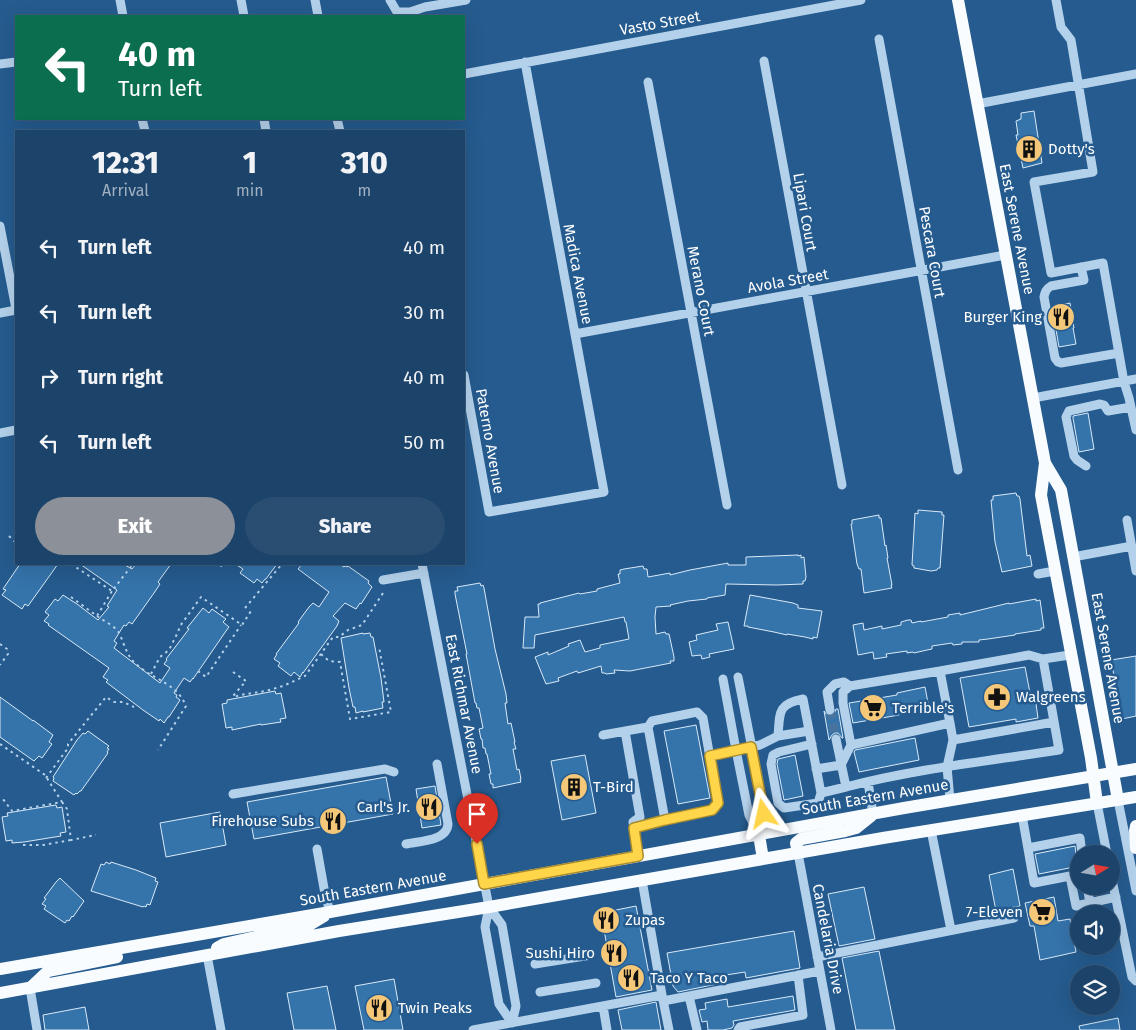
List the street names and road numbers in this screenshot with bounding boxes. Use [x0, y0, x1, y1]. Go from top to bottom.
street label: Vasto Street [618, 7, 702, 39]
street label: East Serene Avenue [995, 162, 1039, 296]
street label: Lipari Court [789, 171, 821, 253]
street label: Pescara Court [915, 205, 949, 300]
street label: Madica Avenue [559, 222, 597, 326]
street label: Merano Court [683, 244, 719, 338]
street label: Avola Street [746, 265, 830, 297]
street label: Paterno Avenue [472, 387, 508, 495]
street label: East Serene Avenue [1088, 591, 1128, 725]
street label: East Richmar Avenue [442, 633, 486, 775]
street label: South Eastern Avenue [800, 775, 950, 819]
street label: South Eastern Avenue [298, 866, 448, 910]
street label: Candelaria Drive [808, 882, 848, 996]

